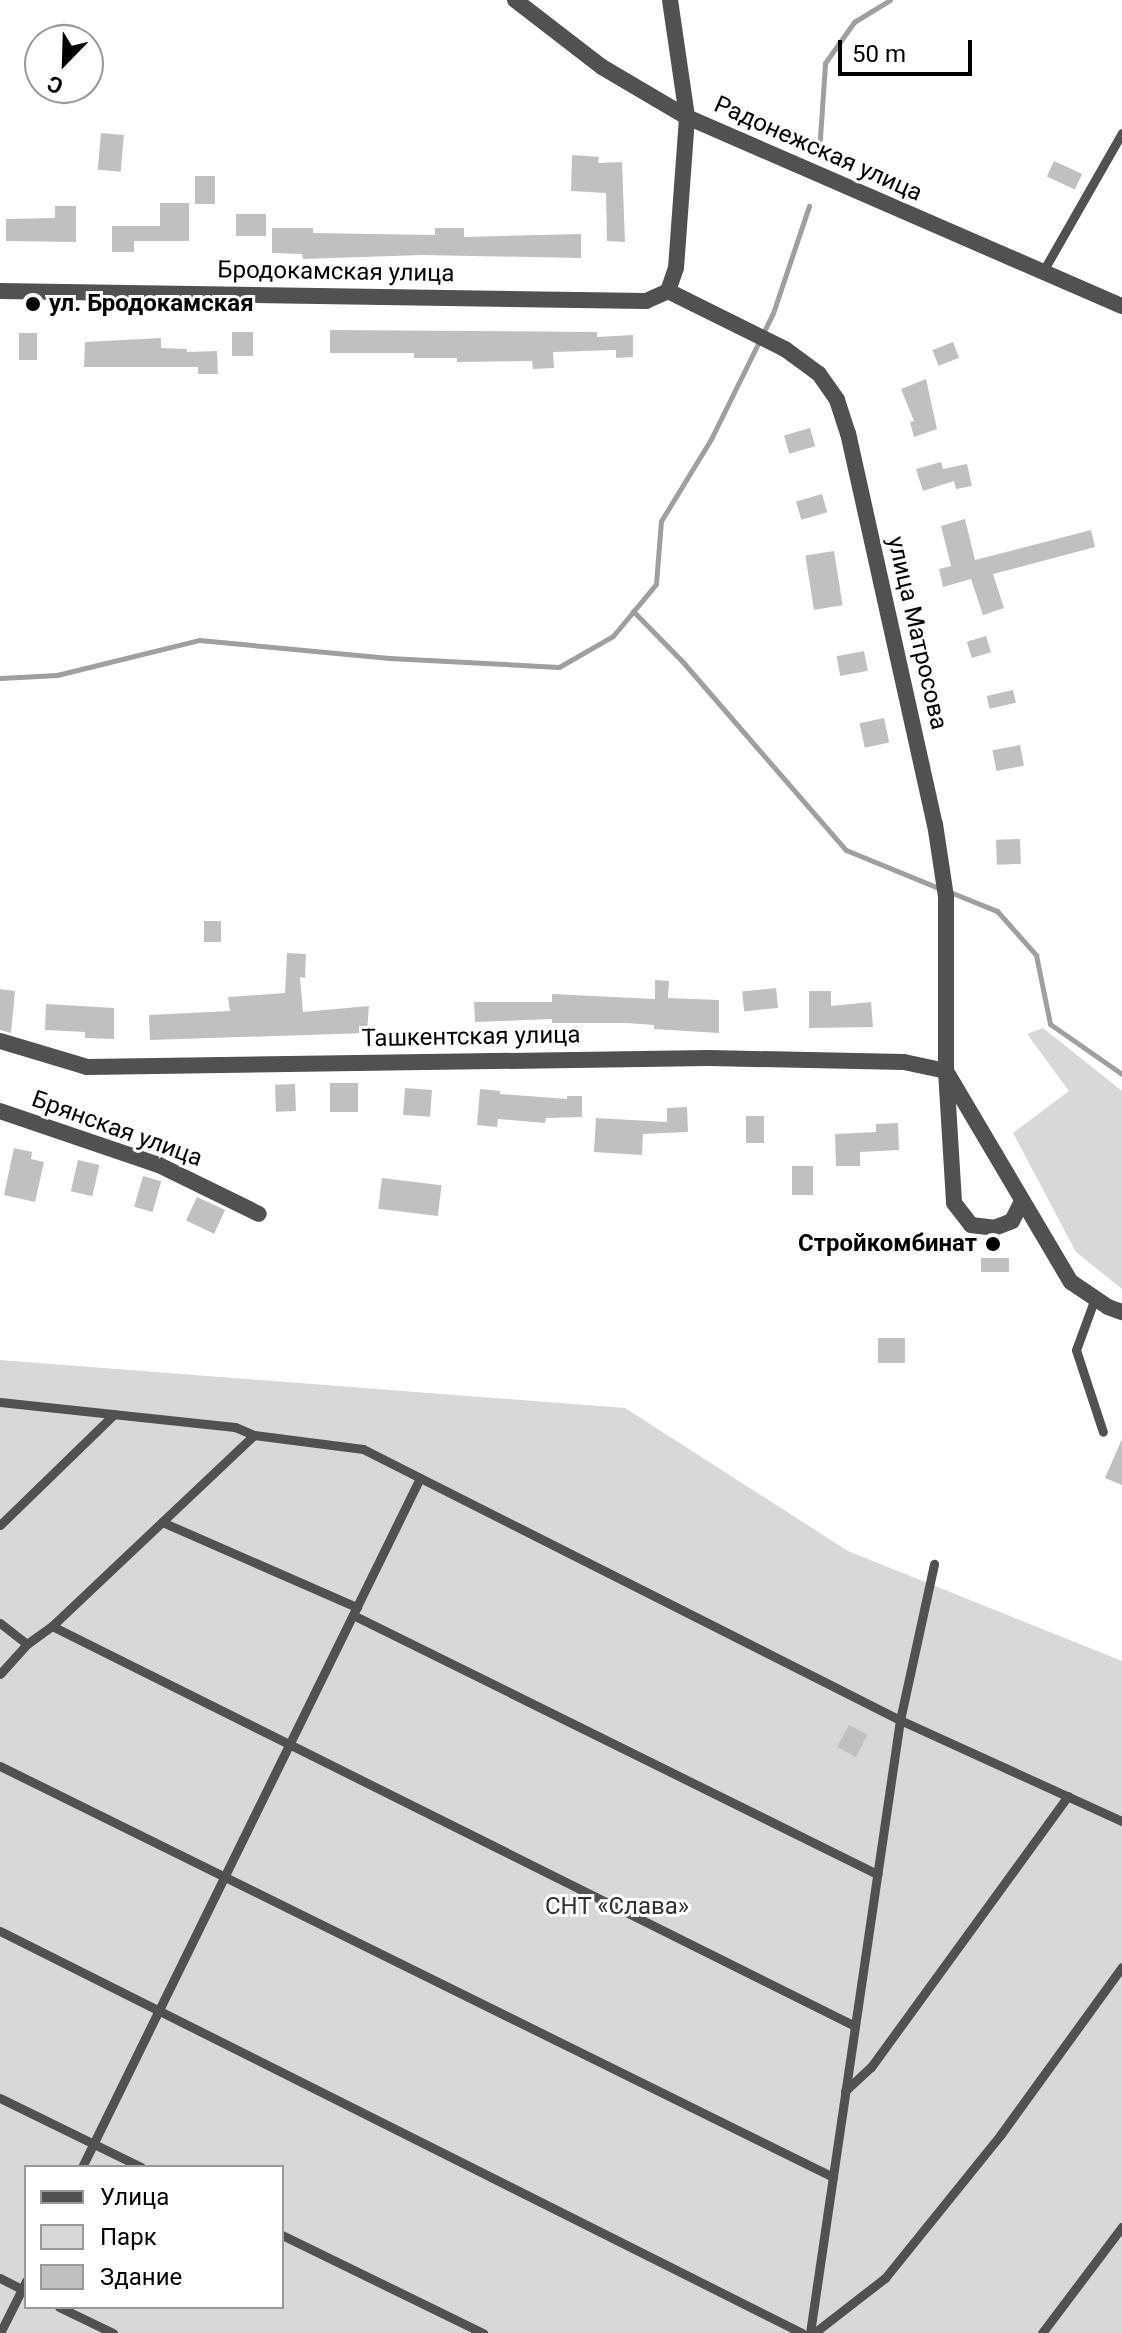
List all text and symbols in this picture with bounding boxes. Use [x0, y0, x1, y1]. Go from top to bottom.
north arrow [24, 24, 104, 104]
scale bar [842, 24, 976, 74]
text: 50 m [852, 40, 906, 68]
text: С [44, 70, 67, 99]
street label: Радонежская улица [710, 90, 926, 208]
street label: Бродокамская улица [217, 256, 455, 288]
place label: ул. Бродокамская [49, 290, 254, 318]
marker: ул. Бродокамская [24, 295, 42, 313]
street label: улица Матросова [881, 534, 953, 732]
street label: Ташкентская улица [361, 1021, 581, 1053]
street label: Брянская улица [28, 1085, 206, 1173]
place label: Стройкомбинат [798, 1230, 977, 1258]
marker: Стройкомбинат [984, 1235, 1002, 1253]
park label: СНТ «Слава» [545, 1893, 689, 1921]
legend [24, 2165, 284, 2309]
text: Улица [100, 2183, 169, 2211]
text: Парк [100, 2223, 157, 2251]
text: Здание [100, 2263, 182, 2291]

